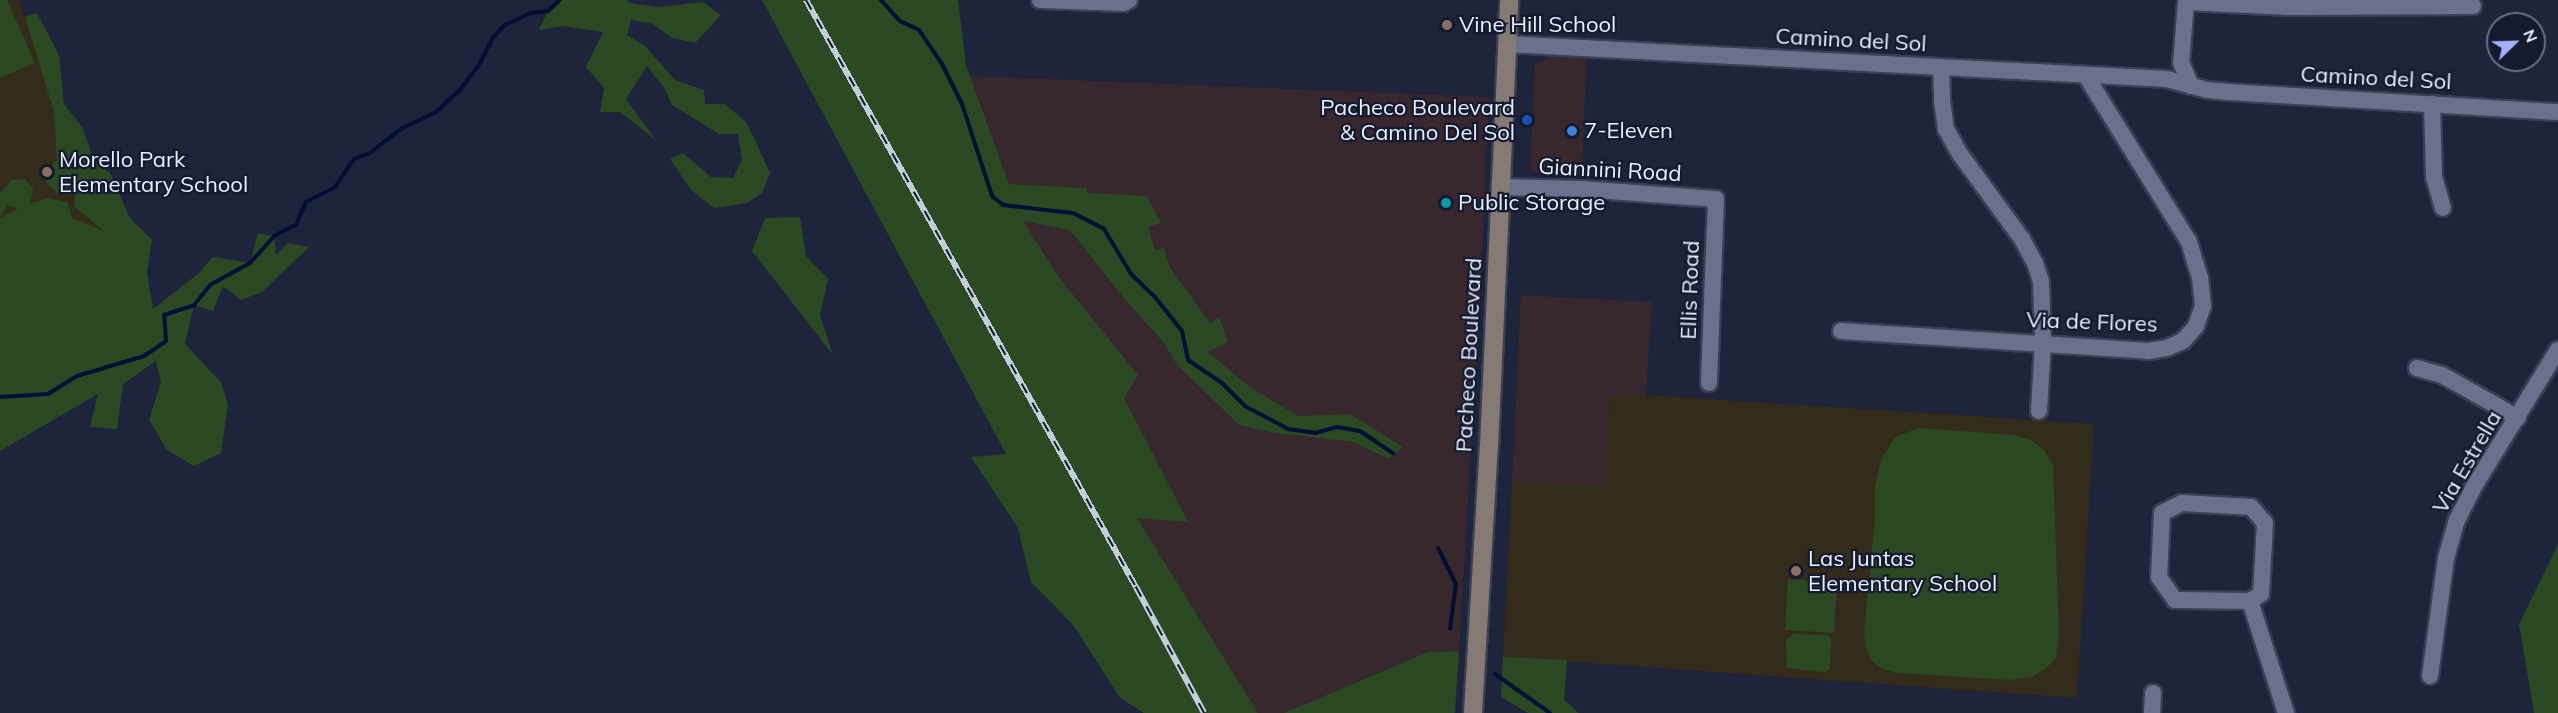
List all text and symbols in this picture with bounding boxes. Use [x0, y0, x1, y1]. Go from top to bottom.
place label: Vine Hill School [1459, 12, 1616, 38]
north arrow [2486, 12, 2546, 72]
marker: Vine Hill School [1440, 18, 1454, 32]
street label: Camino del Sol [1775, 23, 1927, 57]
text: N [2519, 26, 2542, 45]
street label: Camino del Sol [2300, 61, 2452, 95]
place label: Pacheco Boulevard & Camino Del Sol [1320, 94, 1515, 146]
marker: Pacheco Boulevard & Camino Del Sol [1520, 113, 1534, 127]
place label: 7-Eleven [1584, 118, 1673, 144]
marker: 7-Eleven [1565, 124, 1579, 138]
place label: Morello Park Elementary School [59, 146, 248, 198]
street label: Giannini Road [1538, 153, 1682, 187]
marker: Morello Park Elementary School [40, 165, 54, 179]
place label: Public Storage [1458, 190, 1605, 216]
marker: Public Storage [1439, 196, 1453, 210]
street label: Ellis Road [1675, 240, 1705, 340]
street label: Pacheco Boulevard [1451, 257, 1487, 453]
street label: Via de Flores [2026, 307, 2158, 337]
street label: Via Estrella [2427, 406, 2507, 518]
place label: Las Juntas Elementary School [1808, 545, 1997, 596]
marker: Las Juntas Elementary School [1789, 564, 1803, 578]

